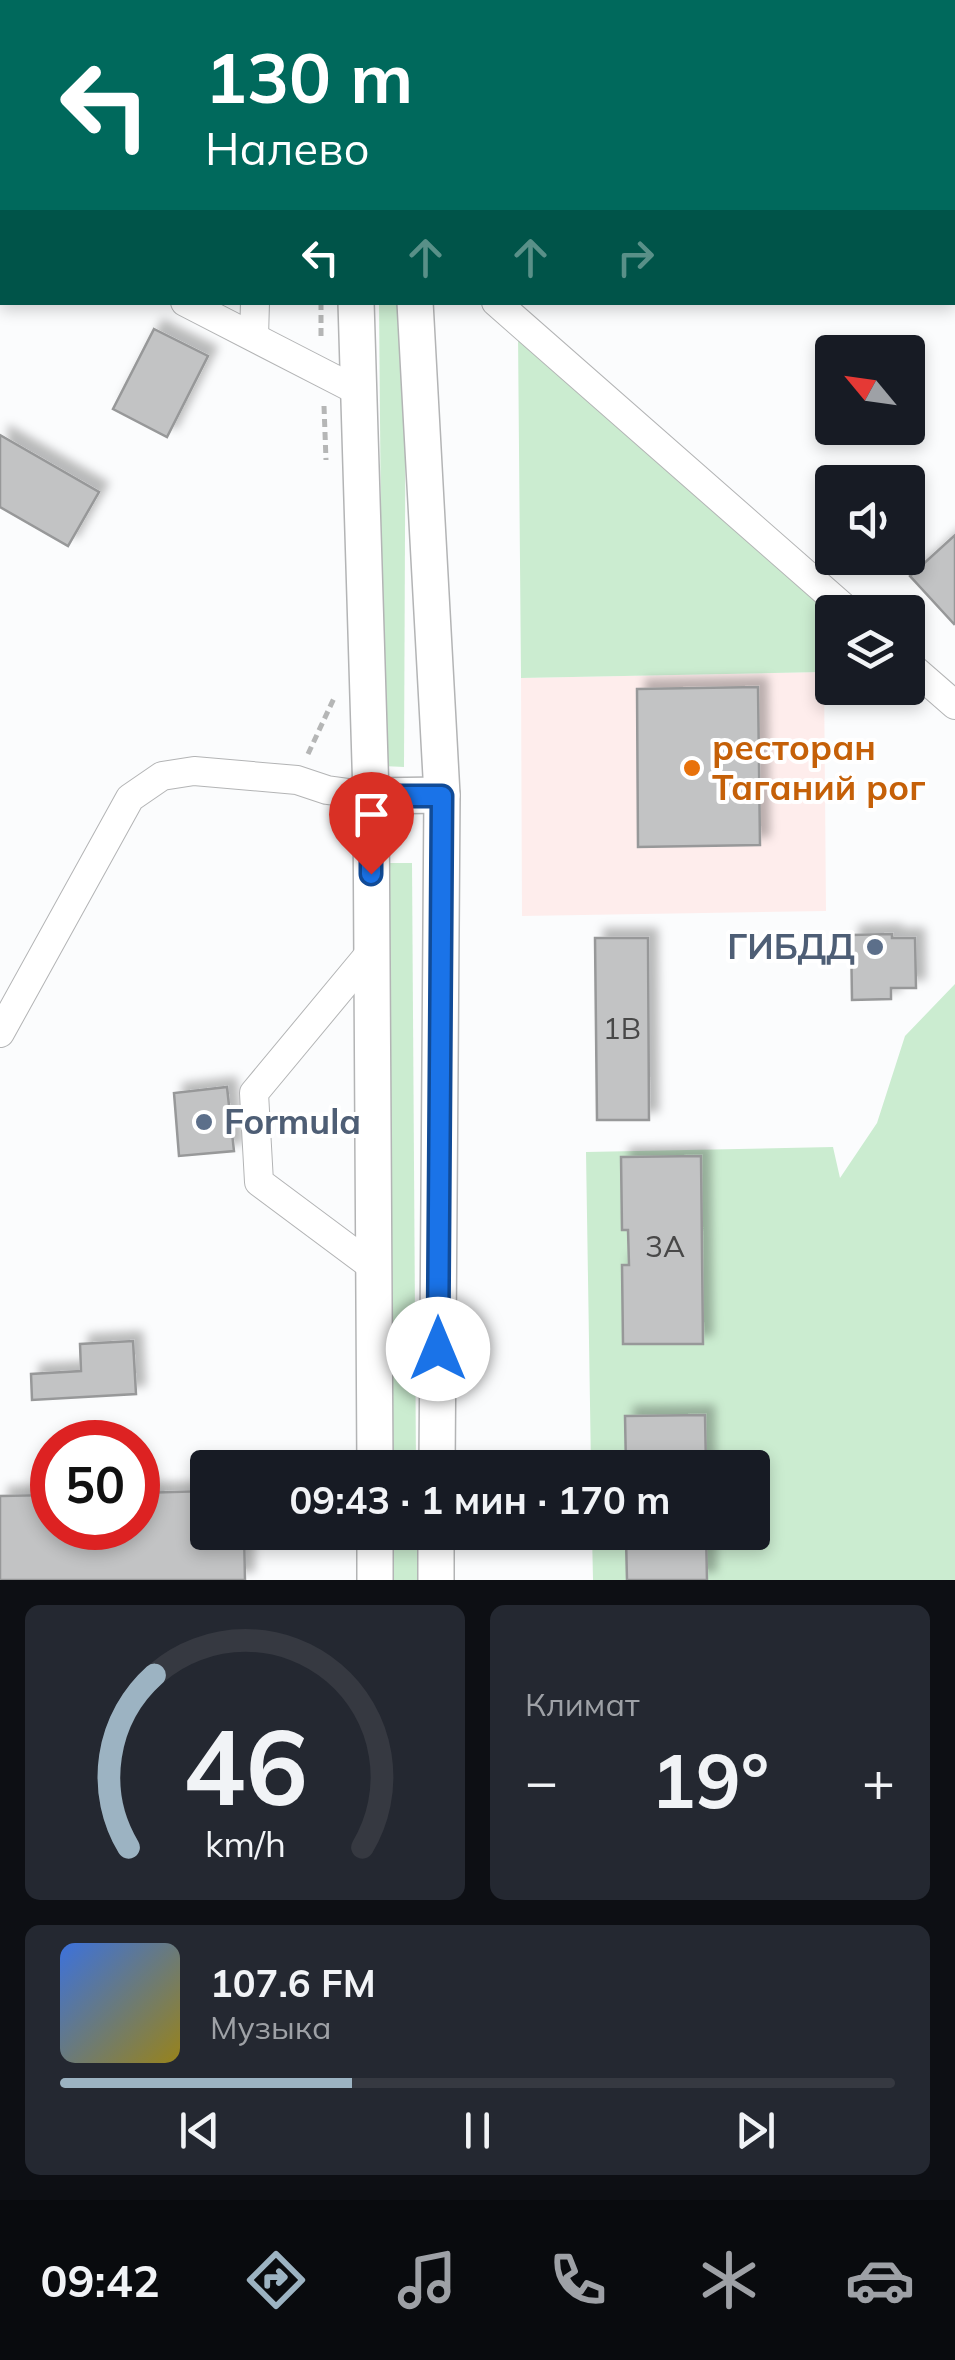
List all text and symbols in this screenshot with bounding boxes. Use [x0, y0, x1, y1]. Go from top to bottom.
text: 130 m [205, 33, 413, 121]
icon: left [40, 40, 170, 170]
text: Налево [205, 120, 370, 176]
icon: left [293, 230, 348, 285]
icon: ahead [398, 230, 453, 285]
icon: ahead [503, 230, 558, 285]
icon: right [608, 230, 663, 285]
north arrow [815, 335, 925, 445]
map controls [815, 335, 925, 705]
button: sound [815, 465, 925, 575]
button: layers [815, 595, 925, 705]
place label: ресторан Таганий рог [712, 725, 926, 809]
marker: ресторан Таганий рог [681, 757, 703, 779]
pin [329, 772, 414, 875]
icon: arrive [344, 787, 399, 842]
place label: ГИБДД [727, 924, 855, 968]
marker: ГИБДД [864, 936, 886, 958]
house number: 1В [603, 1009, 641, 1047]
place label: Formula [224, 1099, 361, 1143]
marker: Formula [193, 1111, 215, 1133]
house number: 3А [645, 1227, 685, 1265]
position arrow [386, 1297, 490, 1401]
speed limit sign: 50 [30, 1420, 160, 1550]
text: 09:43 · 1 мин · 170 m [290, 1476, 670, 1524]
text: Климат [525, 1684, 639, 1724]
text: 46 [183, 1700, 307, 1831]
text: 19° [651, 1733, 769, 1827]
text: − [525, 1746, 558, 1815]
text: + [862, 1746, 895, 1815]
text: km/h [205, 1821, 285, 1866]
text: 107.6 FM [210, 1959, 376, 2007]
text: Музыка [210, 2007, 332, 2047]
icon: previous [172, 2103, 227, 2158]
icon: pause [450, 2103, 505, 2158]
icon: next [728, 2103, 783, 2158]
icon: directions [241, 2245, 311, 2315]
icon: music [392, 2245, 462, 2315]
icon: phone [543, 2245, 613, 2315]
icon: climate [694, 2245, 764, 2315]
icon: car [845, 2245, 915, 2315]
text: 09:42 [40, 2252, 160, 2308]

